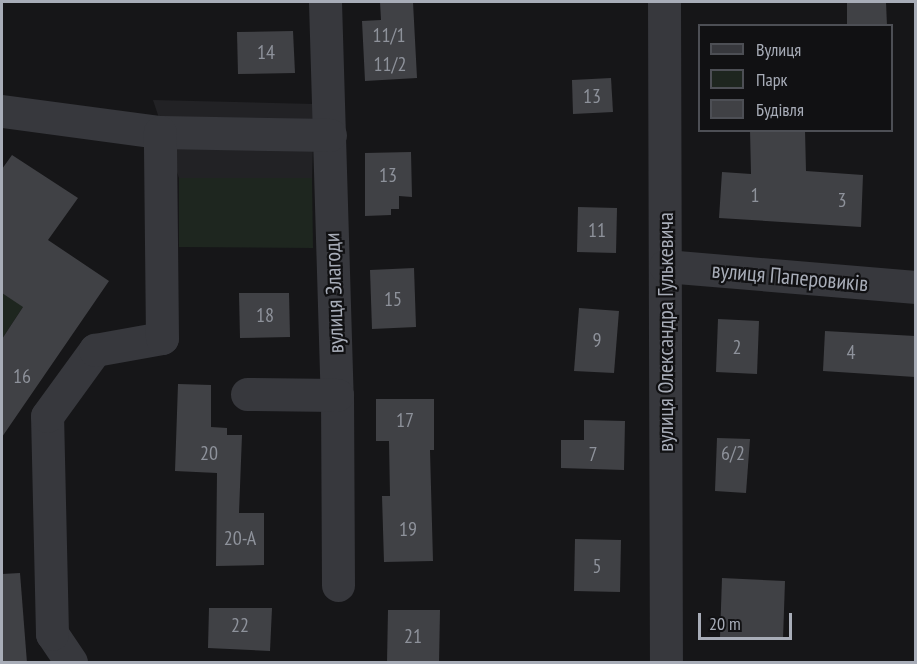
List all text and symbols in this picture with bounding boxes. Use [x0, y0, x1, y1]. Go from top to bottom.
house number: 11/1 [373, 23, 405, 47]
legend [698, 24, 893, 132]
text: Вулиця [756, 38, 801, 61]
house number: 14 [257, 40, 275, 64]
house number: 11/2 [374, 52, 406, 76]
text: Парк [756, 68, 787, 91]
house number: 13 [583, 84, 601, 108]
text: Будівля [756, 98, 804, 121]
house number: 13 [379, 163, 397, 187]
house number: 1 [751, 183, 759, 207]
house number: 3 [838, 188, 846, 212]
street label: вулиця Олександра Гулькевича [653, 212, 679, 452]
house number: 11 [588, 218, 606, 242]
street label: вулиця Злагоди [319, 232, 349, 354]
street label: вулиця Паперовиків [711, 257, 869, 297]
house number: 15 [384, 287, 402, 311]
house number: 18 [256, 303, 274, 327]
house number: 9 [593, 328, 601, 352]
house number: 2 [733, 335, 741, 359]
house number: 4 [847, 340, 855, 364]
house number: 16 [13, 364, 31, 388]
house number: 17 [396, 408, 414, 432]
house number: 20 [200, 441, 218, 465]
house number: 6/2 [721, 441, 745, 465]
house number: 7 [589, 442, 597, 466]
house number: 19 [399, 517, 417, 541]
house number: 20-А [224, 526, 256, 550]
house number: 5 [593, 554, 601, 578]
scale bar [701, 601, 796, 639]
text: 20 m [709, 612, 741, 635]
house number: 22 [231, 613, 249, 637]
house number: 21 [404, 624, 422, 648]

